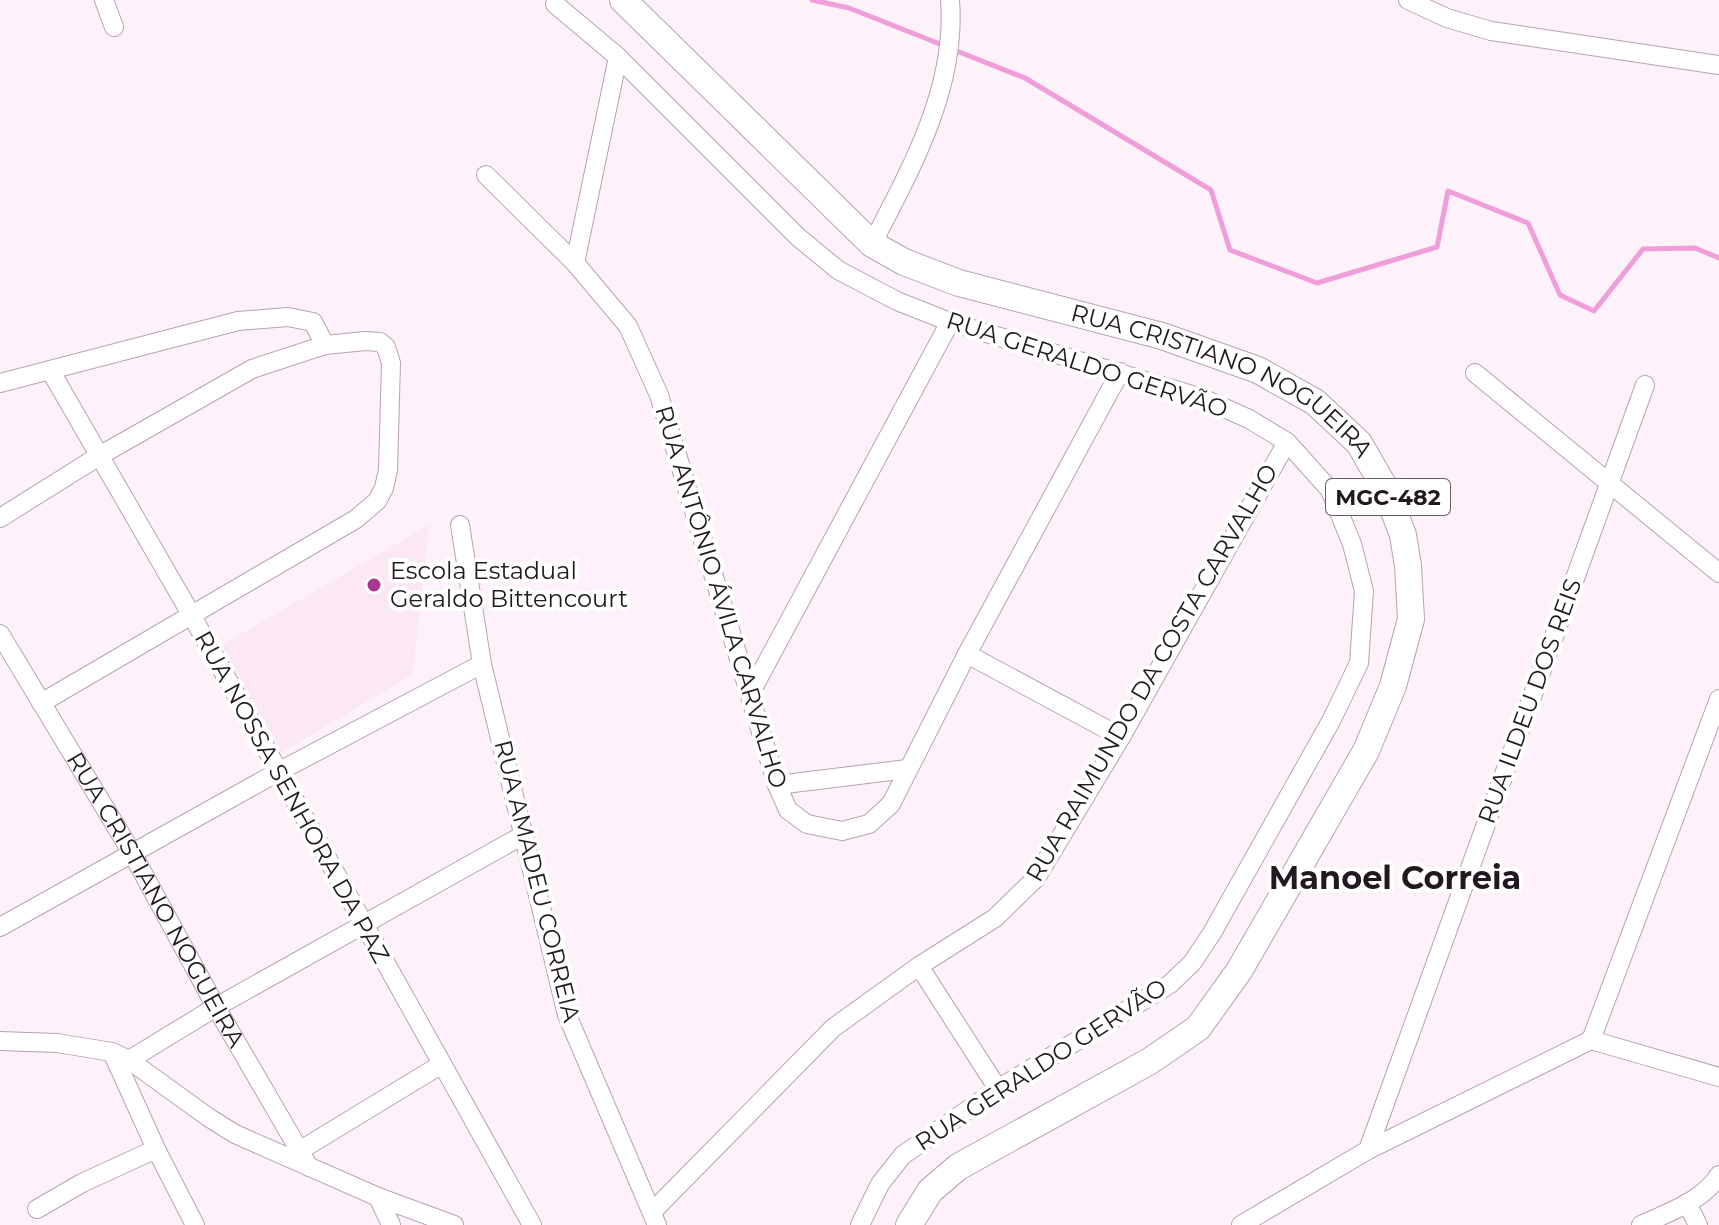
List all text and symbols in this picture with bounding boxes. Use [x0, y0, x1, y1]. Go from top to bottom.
street label: RUA CRISTIANO NOGUEIRA [1068, 298, 1379, 463]
street label: RUA GERALDO GERVÃO [943, 305, 1231, 424]
street label: RUA ANTÔNIO ÁVILA CARVALHO [649, 402, 794, 792]
street label: RUA RAIMUNDO DA COSTA CARVALHO [1020, 459, 1283, 887]
road number: MGC-482 [1326, 479, 1450, 515]
place label: Escola Estadual Geraldo Bittencourt [390, 556, 628, 613]
street label: RUA ILDEU DOS REIS [1472, 574, 1587, 827]
marker: Escola Estadual Geraldo Bittencourt [365, 576, 383, 594]
street label: RUA NOSSA SENHORA DA PAZ [189, 626, 396, 968]
street label: RUA AMADEU CORREIA [488, 737, 587, 1026]
street label: RUA CRISTIANO NOGUEIRA [61, 747, 252, 1053]
district label: Manoel Correia [1269, 858, 1521, 897]
street label: RUA GERALDO GERVÃO [910, 972, 1172, 1157]

